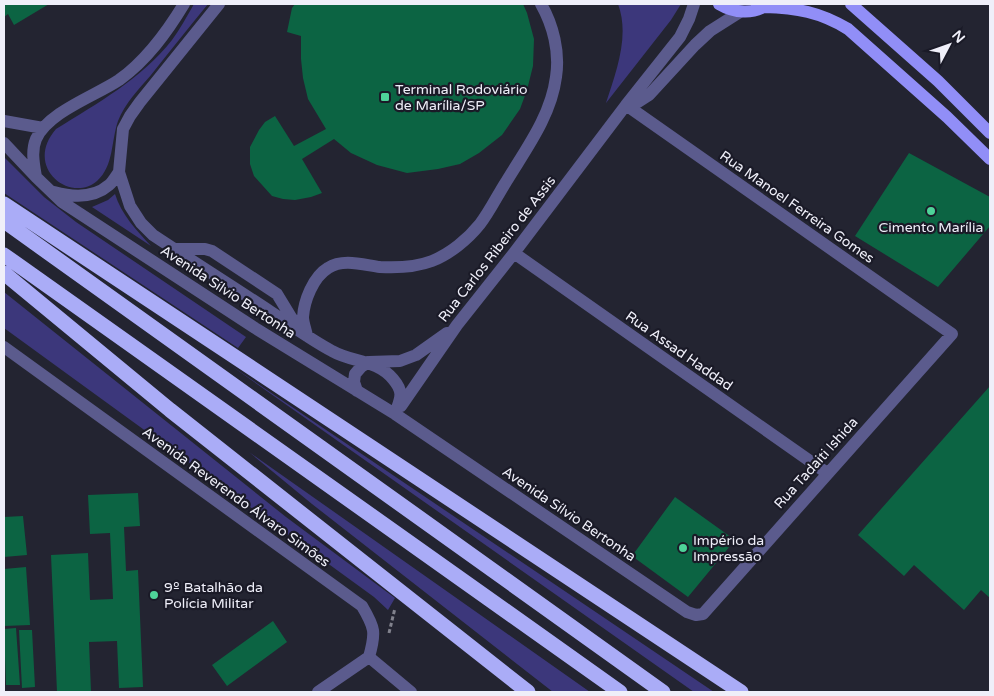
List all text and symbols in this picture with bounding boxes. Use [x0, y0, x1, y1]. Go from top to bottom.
north arrow [924, 20, 974, 70]
text: N [948, 27, 969, 47]
place label: Terminal Rodoviário de Marília/SP [395, 81, 528, 114]
marker: Terminal Rodoviário de Marília/SP [379, 91, 391, 103]
street label: Rua Manoel Ferreira Gomes [716, 147, 878, 267]
street label: Rua Carlos Ribeiro de Assis [435, 172, 560, 325]
marker: Cimento Marília [925, 205, 937, 217]
place label: Cimento Marília [879, 219, 983, 236]
street label: Avenida Sílvio Bertonha [157, 242, 299, 342]
street label: Rua Assad Haddad [622, 308, 736, 394]
street label: Rua Tadaiti Ishida [770, 414, 862, 512]
street label: Avenida Reverendo Álvaro Simões [139, 423, 333, 571]
street label: Avenida Sílvio Bertonha [499, 463, 639, 565]
place label: Império da Impressão [693, 532, 764, 565]
marker: Império da Impressão [677, 542, 689, 554]
place label: 9º Batalhão da Polícia Militar [164, 579, 263, 612]
marker: 9º Batalhão da Polícia Militar [148, 589, 160, 601]

